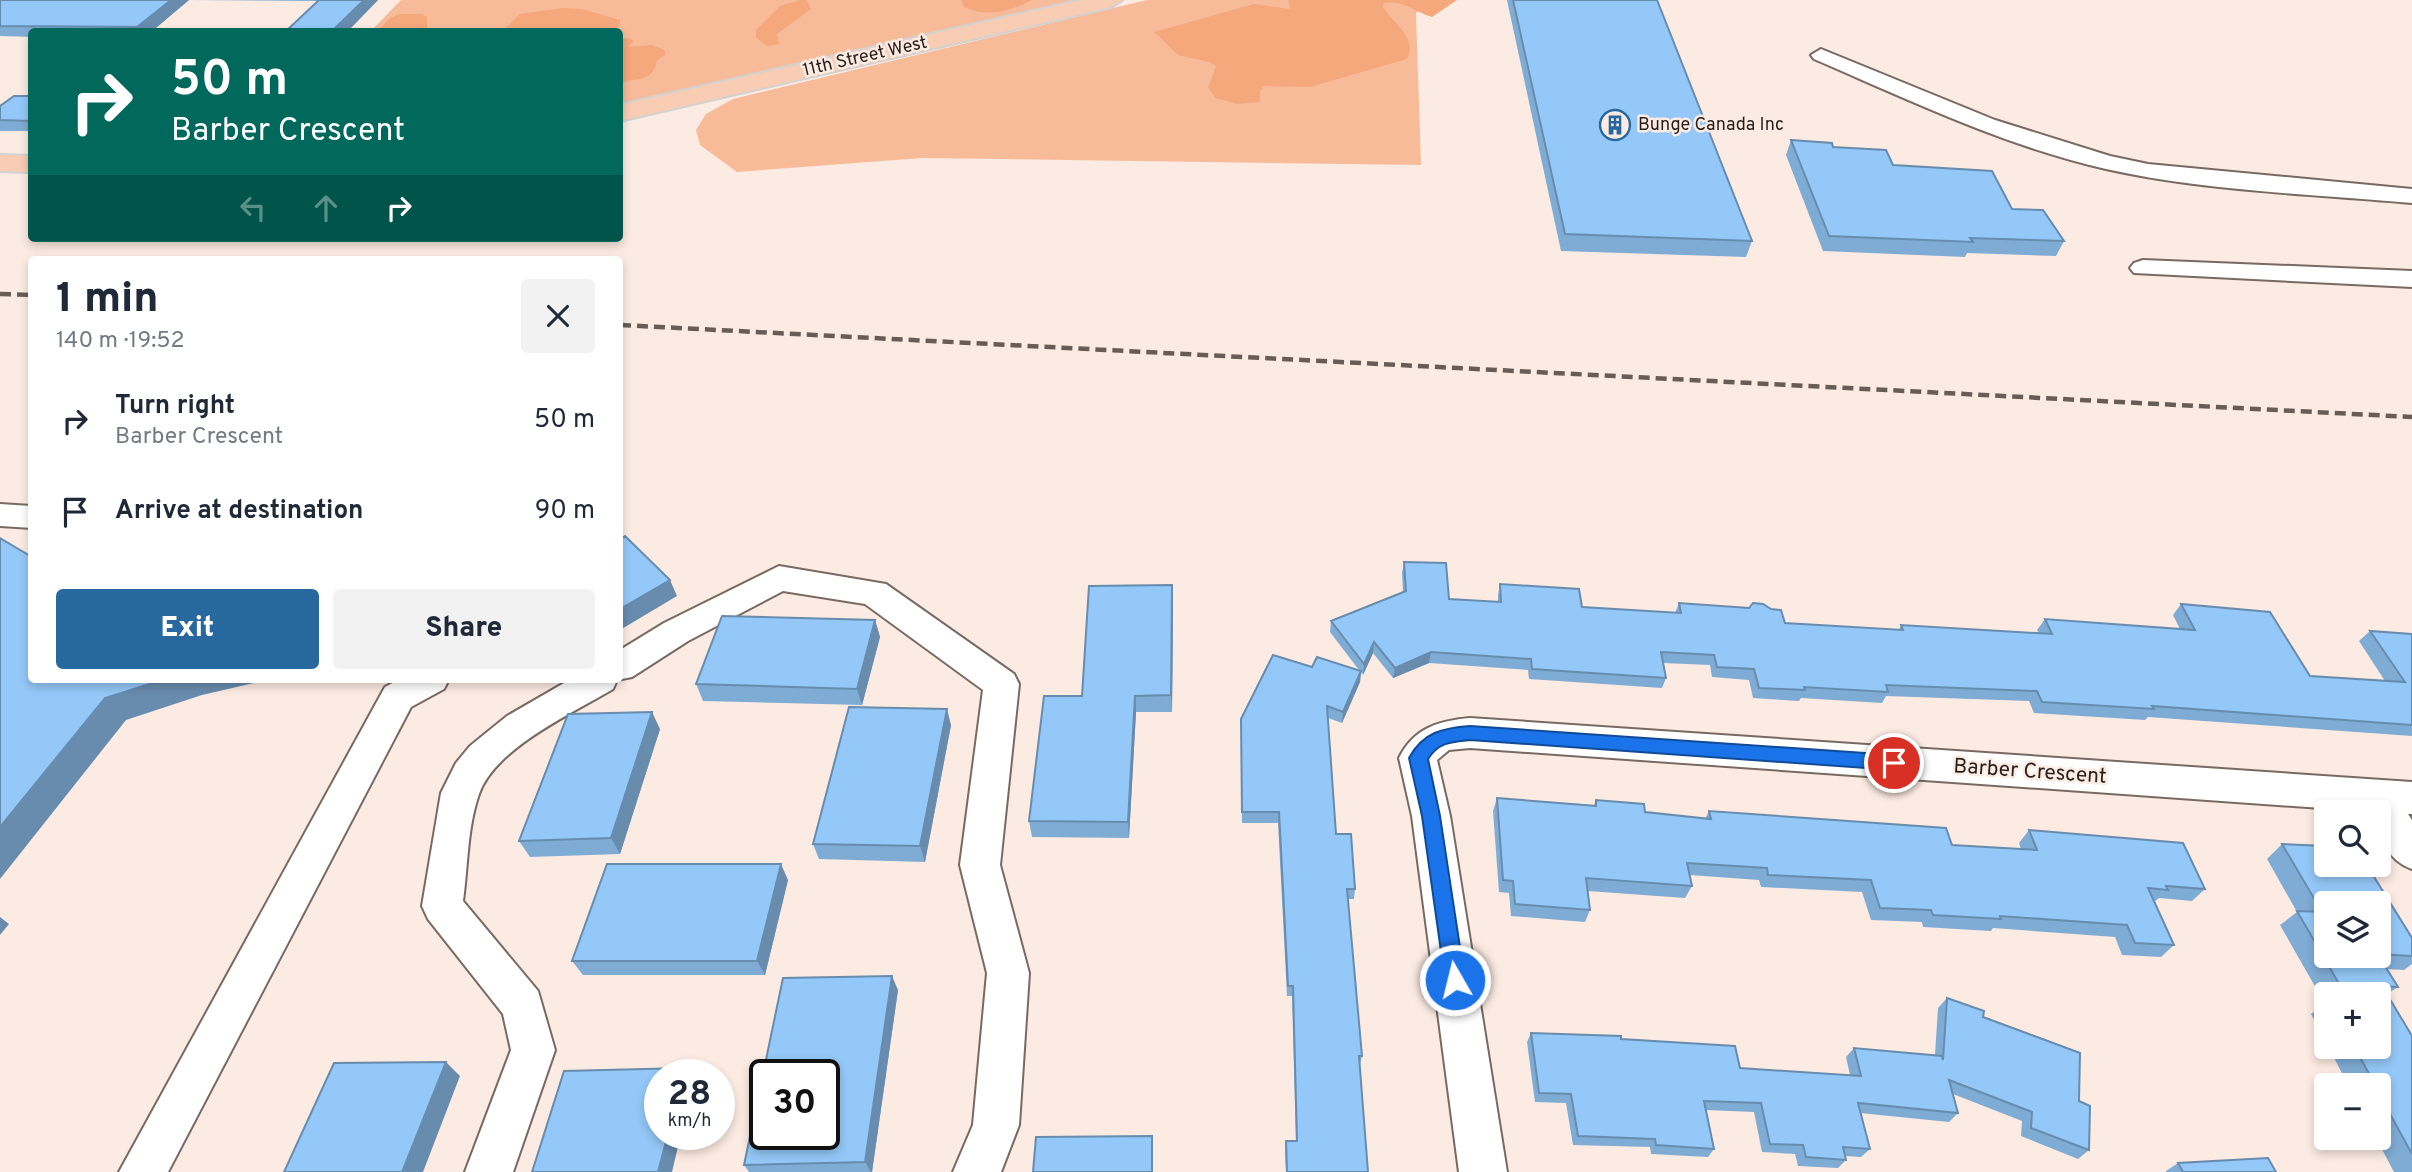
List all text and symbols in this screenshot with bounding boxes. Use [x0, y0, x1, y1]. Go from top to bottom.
street label: 11th Street West [801, 32, 929, 82]
text: 50 m [171, 51, 288, 113]
icon: right [56, 56, 147, 147]
building icon: Bunge Canada Inc [1598, 108, 1632, 142]
text: Barber Crescent [171, 112, 405, 152]
place label: Bunge Canada Inc [1638, 114, 1784, 137]
icon: left [234, 189, 272, 227]
icon: ahead [307, 189, 345, 227]
icon: right [380, 189, 418, 227]
text: 1 min [56, 274, 159, 327]
button: close [521, 279, 595, 353]
text: 140 m · 19:52 [56, 327, 185, 356]
text: Turn right [115, 390, 235, 423]
icon: right [56, 402, 94, 440]
text: 50 m [534, 404, 595, 437]
text: Barber Crescent [115, 423, 283, 452]
icon: arrive [56, 493, 94, 531]
text: Arrive at destination [115, 495, 363, 528]
text: 90 m [535, 495, 595, 528]
button: Exit [56, 589, 319, 669]
button: Share [333, 589, 595, 669]
pin [1864, 733, 1924, 793]
icon: arrive [1875, 744, 1913, 782]
street label: Barber Crescent [1952, 753, 2108, 791]
map controls [2314, 800, 2391, 1150]
button: search [2314, 800, 2391, 877]
button: layers [2314, 891, 2391, 968]
position arrow [1418, 943, 1492, 1017]
button: + [2314, 982, 2391, 1059]
speed limit sign: 30 [749, 1059, 840, 1150]
text: 28 [668, 1073, 711, 1117]
button: − [2314, 1073, 2391, 1150]
text: km/h [668, 1110, 711, 1133]

